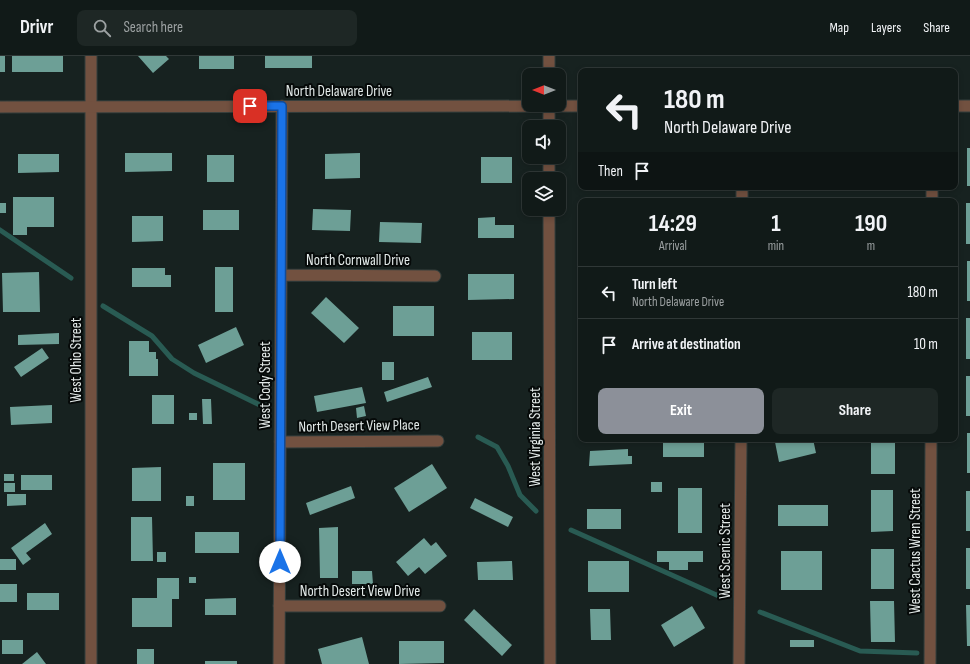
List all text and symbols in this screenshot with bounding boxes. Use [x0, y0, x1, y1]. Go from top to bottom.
search box [77, 10, 357, 46]
text: Drivr [20, 16, 53, 39]
icon: search [91, 17, 113, 39]
text: Search here [123, 18, 183, 37]
text: Map [829, 19, 849, 36]
text: Layers [871, 19, 901, 36]
text: Share [923, 19, 950, 36]
north arrow [522, 68, 566, 112]
map controls [522, 68, 566, 216]
street label: North Delaware Drive [286, 82, 392, 101]
text: 180 m [664, 83, 724, 116]
icon: left [598, 84, 650, 136]
pin [233, 89, 267, 123]
icon: arrive [239, 95, 261, 117]
text: North Delaware Drive [664, 117, 792, 138]
button: sound [522, 120, 566, 164]
icon: arrive [631, 160, 653, 182]
text: Then [598, 162, 623, 181]
button: layers [522, 172, 566, 216]
text: 14:29 [649, 209, 697, 238]
text: 1 [771, 209, 781, 238]
text: 190 [855, 209, 887, 238]
text: Arrival [659, 238, 687, 254]
text: min [768, 238, 784, 254]
text: m [867, 238, 875, 254]
street label: North Cornwall Drive [306, 251, 410, 270]
text: Turn left [632, 275, 677, 294]
icon: left [598, 282, 620, 304]
text: 180 m [907, 283, 938, 302]
text: North Delaware Drive [632, 294, 724, 310]
street label: West Ohio Street [67, 317, 86, 402]
icon: arrive [598, 334, 620, 356]
text: Arrive at destination [632, 335, 741, 354]
text: 10 m [914, 335, 938, 354]
street label: West Cody Street [256, 341, 275, 429]
street label: West Virginia Street [526, 387, 545, 487]
button: Exit [598, 388, 764, 434]
button: Share [772, 388, 938, 434]
street label: North Desert View Place [298, 415, 420, 437]
street label: West Cactus Wren Street [906, 488, 925, 614]
street label: West Scenic Street [716, 503, 735, 599]
position arrow [259, 541, 301, 583]
street label: North Desert View Drive [300, 582, 420, 601]

